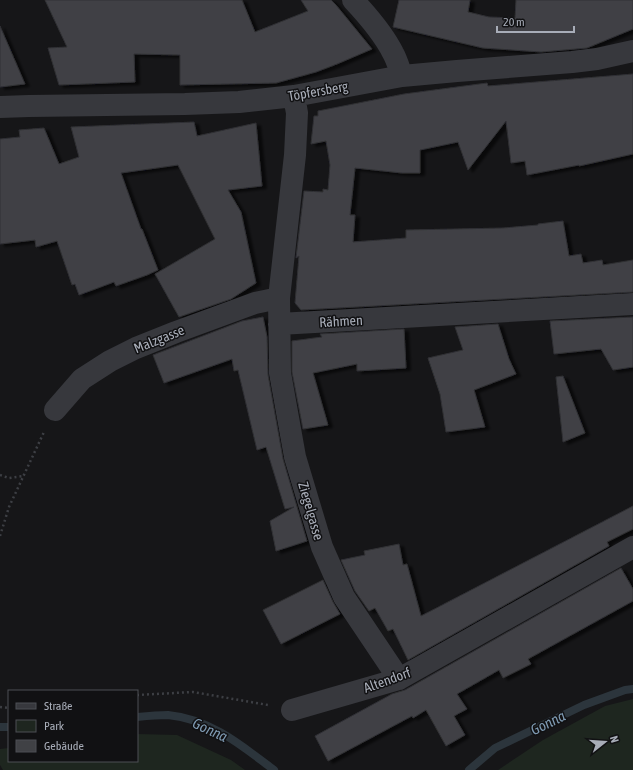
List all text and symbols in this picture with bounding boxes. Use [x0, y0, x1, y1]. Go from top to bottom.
scale bar [497, 8, 574, 34]
text: 20 m [503, 15, 525, 29]
street label: Töpfersberg [287, 78, 349, 104]
street label: Rähmen [319, 312, 363, 330]
street label: Malzgasse [131, 322, 187, 356]
street label: Ziegelgasse [295, 480, 327, 542]
street label: Altendorf [361, 664, 413, 696]
legend [8, 690, 138, 762]
text: Straße [44, 699, 72, 713]
water label: Gonna [528, 707, 568, 738]
water label: Gonna [190, 714, 230, 745]
text: Park [44, 719, 65, 733]
north arrow [585, 722, 625, 762]
text: N [608, 734, 621, 744]
text: Gebäude [44, 739, 84, 753]

